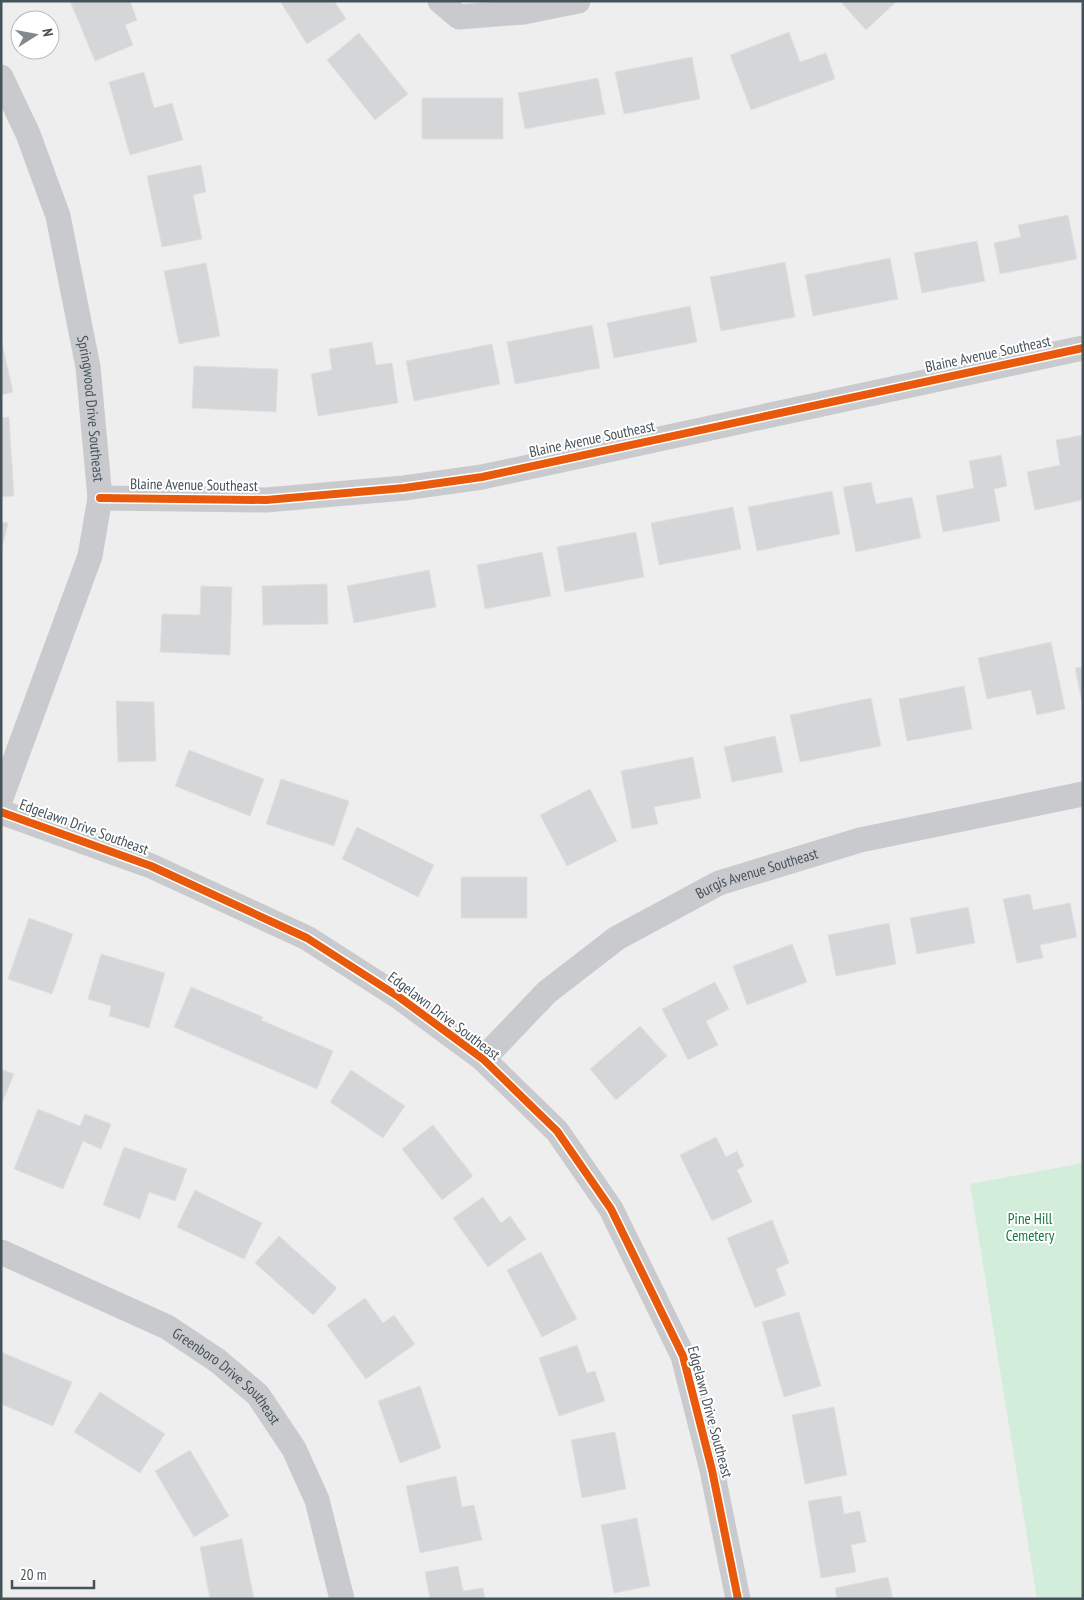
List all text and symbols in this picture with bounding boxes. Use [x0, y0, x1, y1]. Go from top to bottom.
north arrow [10, 10, 60, 60]
text: N [38, 27, 57, 38]
street label: Blaine Avenue Southeast [923, 331, 1052, 376]
street label: Springwood Drive Southeast [73, 334, 108, 482]
street label: Blaine Avenue Southeast [527, 416, 656, 461]
street label: Blaine Avenue Southeast [130, 474, 258, 495]
street label: Edgelawn Drive Southeast [17, 794, 151, 859]
street label: Burgis Avenue Southeast [692, 843, 820, 903]
street label: Edgelawn Drive Southeast [384, 967, 504, 1064]
park label: Pine Hill Cemetery [1006, 1209, 1055, 1245]
street label: Greenboro Drive Southeast [169, 1323, 285, 1428]
street label: Edgelawn Drive Southeast [684, 1344, 737, 1480]
scale bar [12, 1558, 95, 1590]
text: 20 m [20, 1565, 46, 1584]

